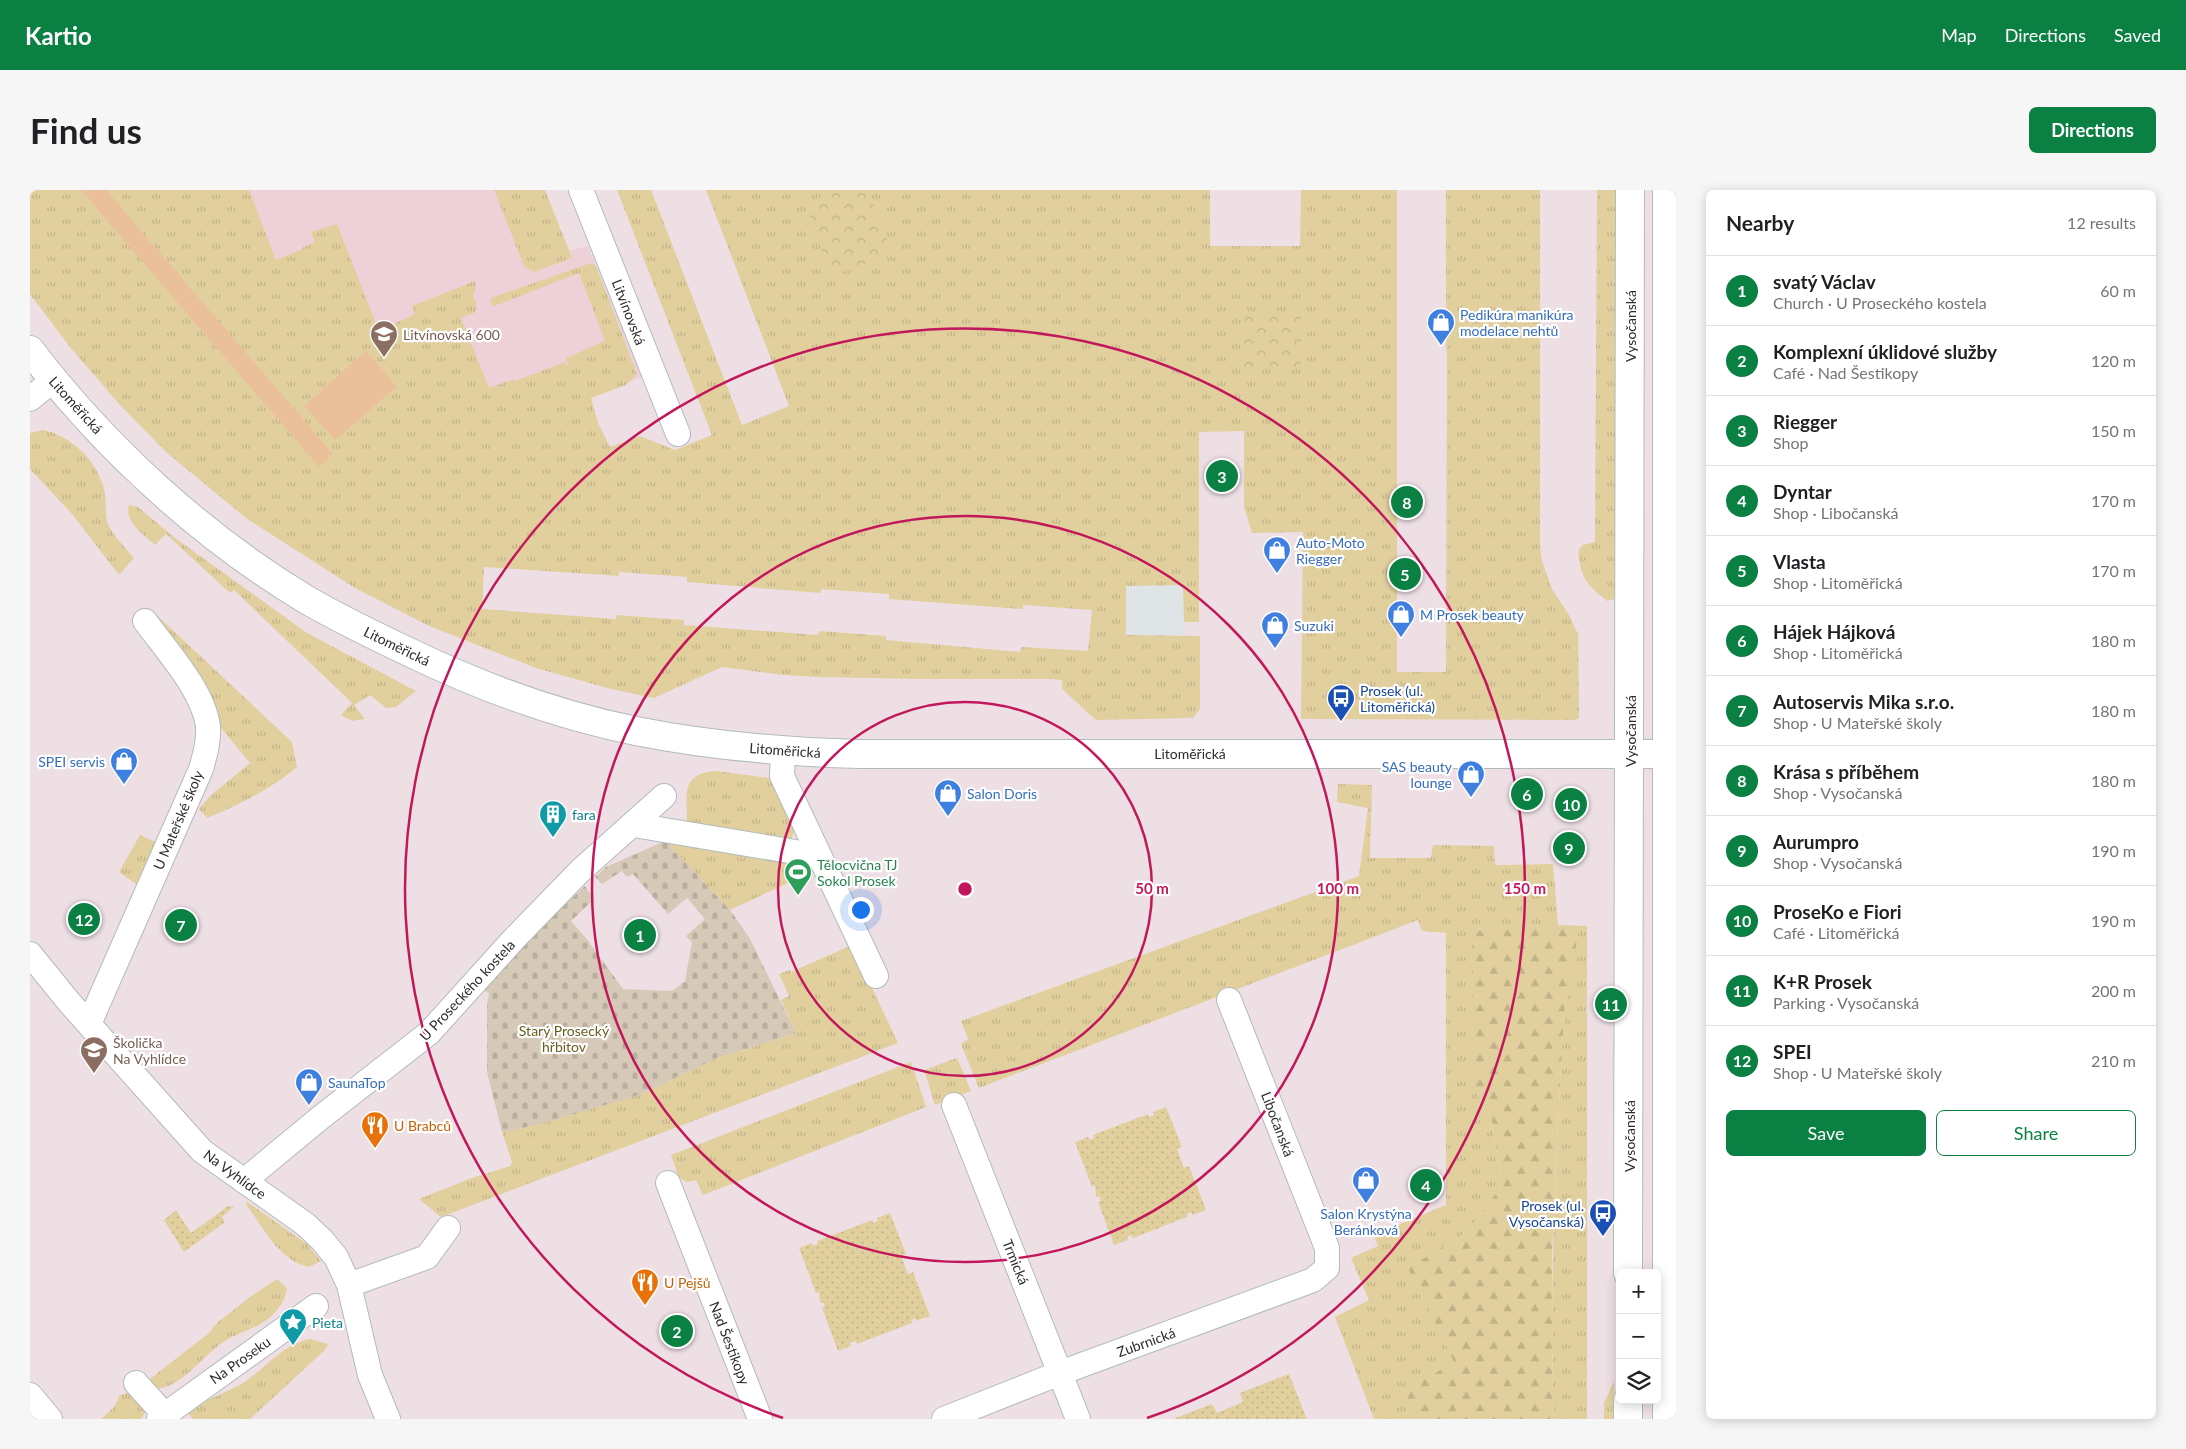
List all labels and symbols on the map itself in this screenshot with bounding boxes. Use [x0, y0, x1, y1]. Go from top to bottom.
street label: Litvínovská [609, 277, 649, 347]
street label: Vysočanská [1622, 290, 1639, 362]
place label: Pedikúra manikúra modelace nehtů [1460, 306, 1574, 339]
shop icon: Pedikúra manikúra modelace nehtů [1426, 307, 1456, 346]
school or university icon: Litvínovská 600 [369, 319, 399, 358]
place label: Litvínovská 600 [403, 326, 500, 343]
street label: Litoměřická [46, 373, 106, 437]
pin: 3 [1206, 457, 1238, 495]
pin: 8 [1391, 483, 1423, 521]
place label: Auto-Moto Riegger [1296, 534, 1365, 567]
shop icon: Auto-Moto Riegger [1262, 535, 1292, 574]
pin: 5 [1389, 555, 1421, 593]
shop icon: M Prosek beauty [1386, 599, 1416, 638]
place label: M Prosek beauty [1420, 606, 1525, 623]
shop icon: Suzuki [1260, 610, 1290, 649]
place label: Suzuki [1294, 617, 1334, 634]
street label: Litoměřická [361, 623, 433, 669]
place label: Prosek (ul. Litoměřická) [1360, 682, 1435, 715]
bus stop icon: Prosek (ul. Litoměřická) [1326, 683, 1356, 722]
street label: Vysočanská [1622, 695, 1639, 767]
street label: Litoměřická [749, 739, 821, 761]
street label: Litoměřická [1154, 745, 1226, 762]
shop icon: SPEI servis [109, 746, 139, 785]
place label: SPEI servis [38, 753, 105, 770]
place label: SAS beauty lounge [1382, 758, 1453, 791]
shop icon: SAS beauty lounge [1456, 759, 1486, 798]
street label: U Mateřské školy [149, 767, 207, 872]
pin: 6 [1511, 775, 1543, 813]
shop icon: Salon Doris [933, 778, 963, 817]
place label: Salon Doris [967, 785, 1037, 802]
pin: 10 [1555, 785, 1587, 823]
building icon: fara [538, 799, 568, 838]
place label: fara [572, 806, 596, 823]
pin: 9 [1553, 829, 1585, 867]
place label: Tělocvična TJ Sokol Prosek [817, 856, 898, 889]
sports icon: Tělocvična TJ Sokol Prosek [783, 857, 813, 896]
text: 50 m [1135, 879, 1169, 897]
text: 100 m [1317, 879, 1359, 897]
text: 150 m [1504, 879, 1546, 897]
centre of rings [956, 880, 974, 898]
your location [848, 897, 874, 923]
pin: 12 [68, 900, 100, 938]
pin: 7 [165, 906, 197, 944]
pin: 1 [624, 916, 656, 954]
street label: U Proseckého kostela [416, 936, 518, 1044]
pin: 11 [1595, 985, 1627, 1023]
park label: Starý Prosecký hřbitov [519, 1022, 610, 1055]
place label: Školička Na Vyhlídce [113, 1034, 186, 1067]
school or university icon: Školička Na Vyhlídce [79, 1035, 109, 1074]
shop icon: SaunaTop [294, 1067, 324, 1106]
place label: SaunaTop [328, 1074, 386, 1091]
street label: Libočanská [1258, 1089, 1298, 1159]
street label: Vysočanská [1621, 1100, 1638, 1172]
restaurant icon: U Brabců [360, 1110, 390, 1149]
place label: U Brabců [394, 1117, 451, 1134]
street label: Na Vyhlídce [200, 1146, 270, 1202]
shop icon: Salon Krystýna Beránková [1351, 1165, 1381, 1204]
pin: 4 [1410, 1166, 1442, 1204]
place label: Prosek (ul. Vysočanská) [1509, 1197, 1584, 1230]
bus stop icon: Prosek (ul. Vysočanská) [1588, 1198, 1618, 1237]
place label: Salon Krystýna Beránková [1320, 1205, 1412, 1238]
street label: Trmická [999, 1237, 1033, 1287]
restaurant icon: U Pejšů [630, 1267, 660, 1306]
place label: U Pejšů [664, 1274, 711, 1291]
street label: Nad Šestikopy [706, 1299, 754, 1388]
place icon: Pieta [278, 1307, 308, 1346]
pin: 2 [661, 1312, 693, 1350]
place label: Pieta [312, 1314, 343, 1331]
street label: Zubrnická [1115, 1324, 1177, 1360]
street label: Na Proseku [206, 1333, 274, 1387]

